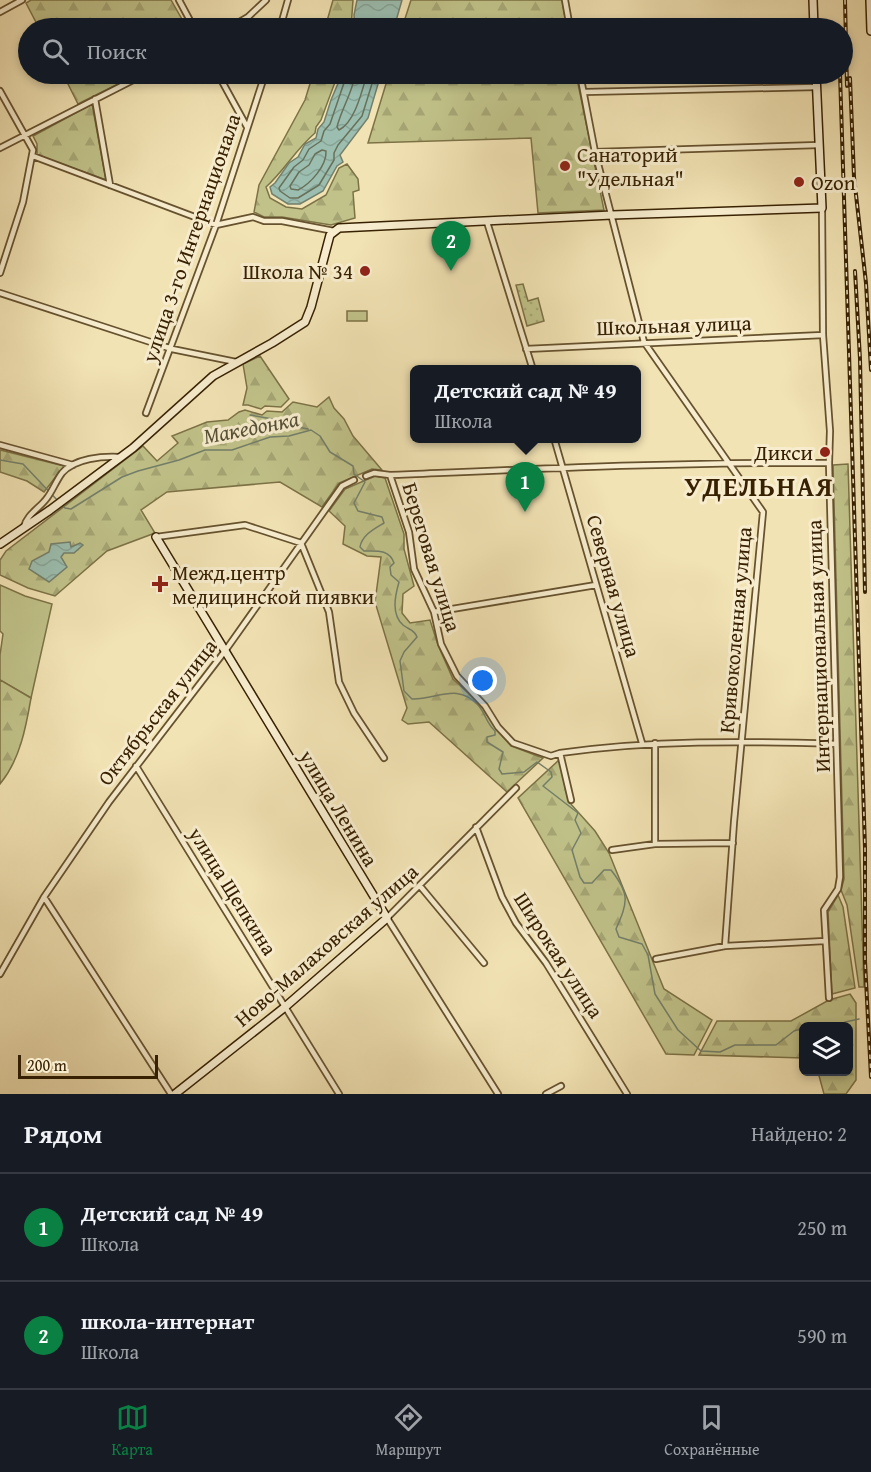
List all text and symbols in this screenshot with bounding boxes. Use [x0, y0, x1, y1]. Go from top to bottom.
search box [18, 18, 853, 84]
icon: search [39, 35, 72, 68]
text: Поиск [87, 35, 147, 67]
street label: улица 3-го Интернационала [133, 109, 248, 368]
place label: Санаторий "Удельная" [577, 139, 684, 194]
marker: Санаторий "Удельная" [558, 159, 572, 173]
place label: Ozon [811, 167, 856, 198]
marker: Ozon [792, 175, 806, 189]
pin: 2 [432, 222, 470, 271]
place label: Школа № 34 [243, 256, 353, 287]
marker: Школа № 34 [358, 264, 372, 278]
street label: Школьная улица [596, 307, 752, 343]
popup [410, 365, 641, 443]
text: Детский сад № 49 [434, 374, 617, 406]
water label: Македонка [200, 402, 302, 452]
text: Школа [434, 406, 492, 435]
place label: Дикси [753, 437, 813, 468]
marker: Дикси [818, 445, 832, 459]
pin: 1 [506, 462, 544, 512]
district label: УДЕЛЬНАЯ [684, 466, 834, 506]
street label: Береговая улица [395, 478, 469, 636]
street label: Северная улица [579, 511, 649, 661]
street label: Интернациональная улица [798, 519, 838, 773]
street label: Кривоколенная улица [711, 525, 759, 735]
place label: Межд.центр медицинской пиявки [172, 557, 374, 612]
marker: Межд.центр медицинской пиявки [153, 577, 167, 591]
street label: Октябрьская улица [90, 632, 224, 792]
your location [468, 666, 497, 695]
street label: улица Ленина [291, 743, 386, 872]
street label: улица Щепкина [181, 820, 285, 961]
street label: Ново-Малаховская улица [227, 856, 425, 1034]
street label: Широкая улица [507, 886, 611, 1024]
map controls [799, 1022, 853, 1076]
button: layers [799, 1022, 853, 1076]
scale bar [18, 1052, 158, 1080]
text: 200 m [27, 1053, 67, 1077]
text: Рядом [24, 1114, 102, 1153]
text: Найдено: 2 [751, 1119, 847, 1148]
text: Детский сад № 49 [81, 1197, 263, 1229]
text: 1 [38, 1213, 49, 1242]
text: 250 m [797, 1213, 847, 1242]
text: Школа [81, 1229, 139, 1258]
text: школа-интернат [81, 1305, 254, 1337]
text: 2 [38, 1321, 49, 1350]
text: 590 m [797, 1321, 847, 1350]
text: Школа [81, 1337, 139, 1366]
tab: Карта [111, 1401, 153, 1461]
tab: Маршрут [376, 1401, 441, 1461]
tab: Сохранённые [664, 1401, 760, 1461]

